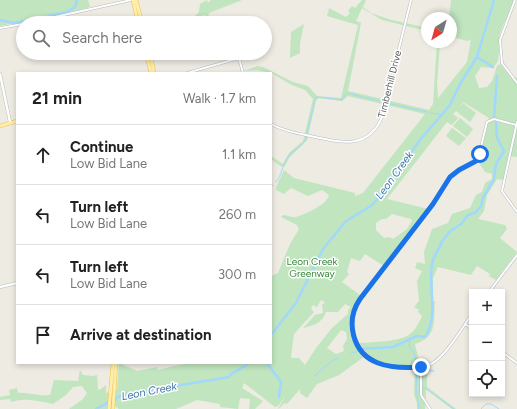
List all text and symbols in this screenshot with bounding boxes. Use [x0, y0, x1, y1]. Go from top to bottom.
north arrow [421, 12, 457, 48]
search box [16, 16, 272, 60]
icon: search [30, 27, 52, 49]
text: Search here [62, 29, 142, 47]
street label: Timberhill Drive [375, 49, 404, 119]
text: 21 min [32, 88, 82, 108]
text: Walk · 1.7 km [183, 91, 256, 106]
text: Continue [70, 138, 133, 156]
icon: ahead [32, 144, 54, 166]
route start [471, 145, 489, 163]
text: 1.1 km [222, 147, 256, 162]
water label: Leon Creek [373, 148, 417, 202]
text: Low Bid Lane [70, 156, 147, 171]
text: Turn left [70, 198, 128, 216]
icon: left [32, 204, 54, 226]
text: 260 m [219, 207, 256, 222]
text: Low Bid Lane [70, 216, 147, 231]
park label: Leon Creek Greenway [287, 255, 338, 280]
text: Turn left [70, 258, 128, 276]
icon: left [32, 264, 54, 286]
text: 300 m [218, 267, 256, 282]
text: Low Bid Lane [70, 276, 147, 291]
map controls [469, 289, 505, 397]
button: + [469, 289, 505, 325]
icon: arrive [32, 324, 54, 346]
button: − [469, 325, 505, 361]
text: Arrive at destination [70, 326, 211, 344]
route end [412, 358, 430, 376]
button: locate [469, 361, 505, 397]
water label: Leon Creek [120, 380, 178, 403]

